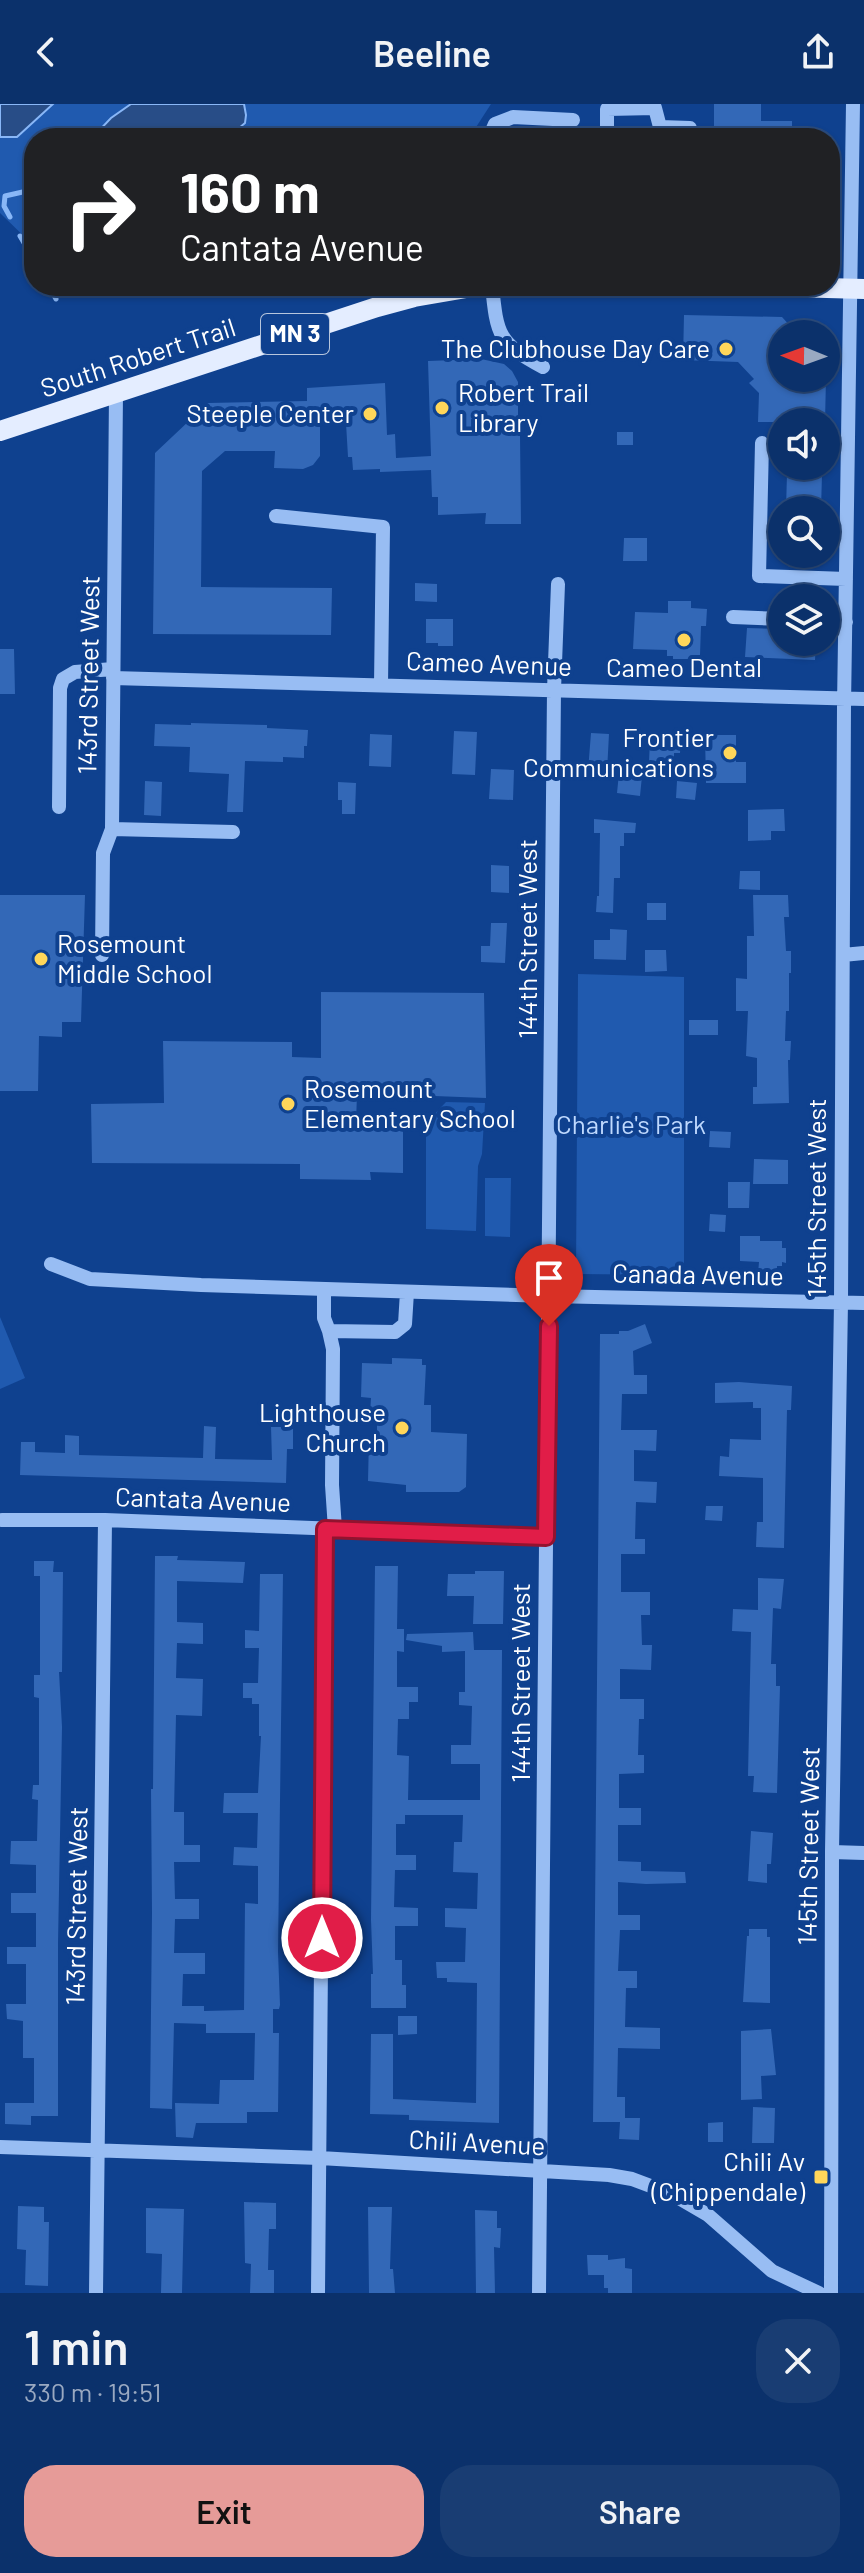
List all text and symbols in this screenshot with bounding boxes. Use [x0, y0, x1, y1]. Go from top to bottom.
icon: back [24, 30, 68, 74]
icon: share [796, 30, 840, 74]
text: Beeline [373, 31, 491, 74]
text: 160 m [180, 157, 320, 224]
icon: right [48, 160, 152, 264]
text: Cantata Avenue [180, 225, 424, 268]
street label: South Robert Trail [36, 310, 239, 403]
road number: MN 3 [261, 314, 329, 354]
north arrow [768, 320, 840, 392]
map controls [768, 320, 840, 656]
place label: The Clubhouse Day Care [441, 332, 710, 363]
marker: The Clubhouse Day Care [717, 340, 735, 358]
place label: Robert Trail Library [458, 376, 589, 437]
place label: Steeple Center [187, 397, 355, 428]
marker: Robert Trail Library [433, 399, 451, 417]
marker: Steeple Center [361, 405, 379, 423]
button: sound [768, 408, 840, 480]
button: search [768, 496, 840, 568]
street label: 143rd Street West [70, 575, 105, 775]
button: layers [768, 584, 840, 656]
marker: Cameo Dental [675, 631, 693, 649]
street label: Cameo Avenue [406, 644, 573, 681]
place label: Cameo Dental [606, 651, 762, 682]
place label: Frontier Communications [523, 721, 715, 782]
marker: Frontier Communications [721, 744, 739, 762]
street label: 144th Street West [511, 839, 542, 1039]
place label: Rosemount Middle School [57, 927, 213, 988]
marker: Rosemount Middle School [32, 950, 50, 968]
place label: Rosemount Elementary School [304, 1072, 516, 1133]
marker: Rosemount Elementary School [279, 1095, 297, 1113]
street label: 145th Street West [800, 1099, 831, 1297]
park label: Charlie's Park [556, 1108, 706, 1139]
pin [515, 1244, 583, 1326]
icon: arrive [527, 1256, 571, 1300]
street label: Canada Avenue [612, 1257, 784, 1290]
place label: Lighthouse Church [259, 1396, 386, 1457]
marker: Lighthouse Church [393, 1419, 411, 1437]
street label: Cantata Avenue [115, 1480, 292, 1517]
street label: 144th Street West [504, 1583, 535, 1783]
street label: 145th Street West [790, 1746, 825, 1946]
street label: 143rd Street West [58, 1806, 93, 2006]
position arrow [280, 1896, 364, 1980]
street label: Chili Avenue [408, 2122, 546, 2161]
place label: Chili Av (Chippendale) [650, 2145, 805, 2206]
marker: Chili Av (Chippendale) [812, 2168, 830, 2186]
text: 1 min [24, 2317, 129, 2375]
button: close [756, 2319, 840, 2403]
text: 330 m · 19:51 [24, 2376, 161, 2407]
button: Exit [24, 2465, 424, 2557]
button: Share [440, 2465, 840, 2557]

